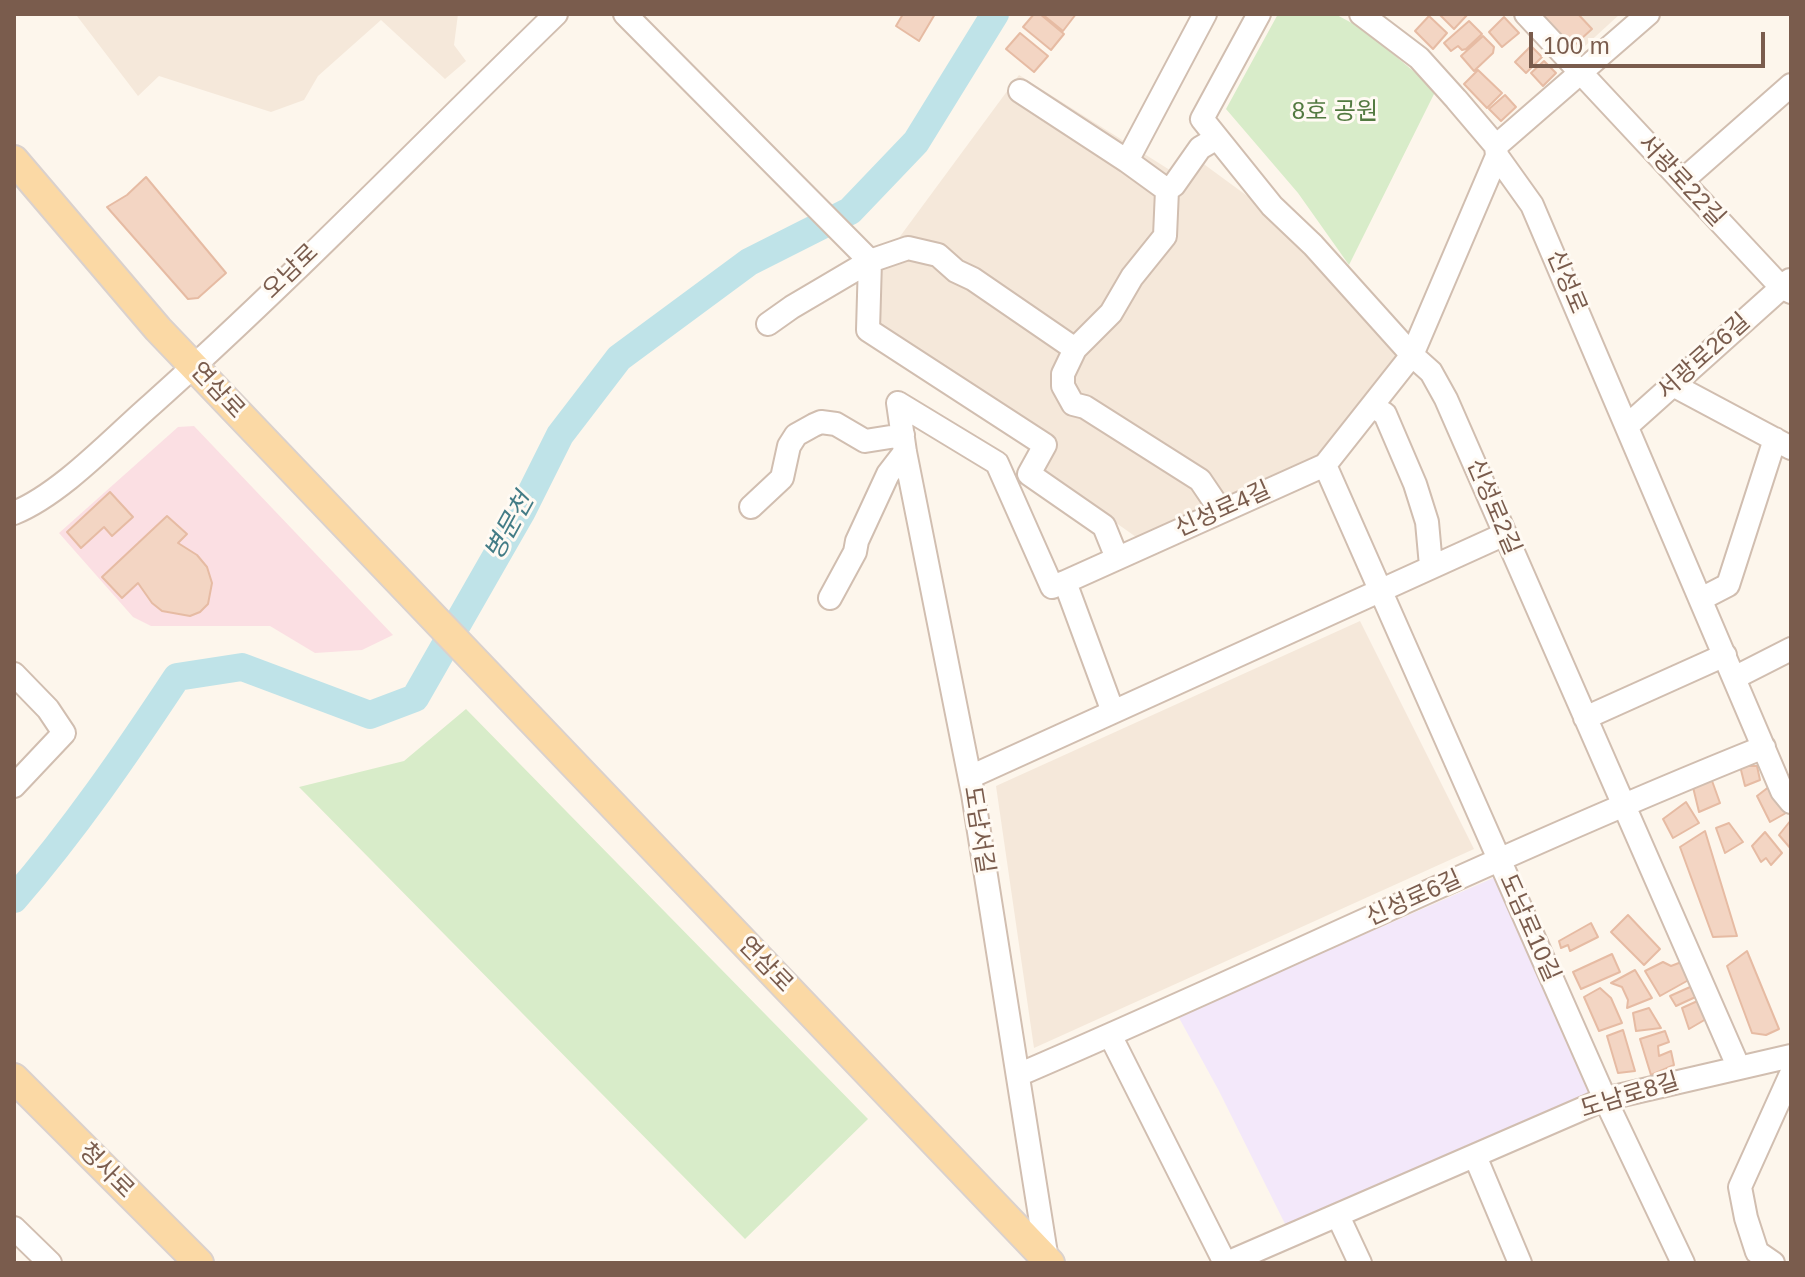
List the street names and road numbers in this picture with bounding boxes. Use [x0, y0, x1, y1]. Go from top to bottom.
street label: 서광로22길 [1631, 129, 1731, 233]
street label: 오남로 [257, 239, 325, 305]
street label: 신성로 [1540, 246, 1592, 318]
street label: 서광로26길 [1652, 308, 1756, 406]
street label: 연삼로 [184, 357, 250, 425]
street label: 신성로2길 [1460, 455, 1526, 559]
street label: 신성로4길 [1171, 476, 1275, 544]
street label: 도남서길 [957, 784, 999, 876]
street label: 신성로6길 [1362, 865, 1466, 933]
street label: 도남로10길 [1492, 870, 1566, 986]
street label: 연삼로 [732, 931, 798, 999]
street label: 도남로8길 [1577, 1067, 1683, 1125]
street label: 청사로 [72, 1137, 140, 1205]

